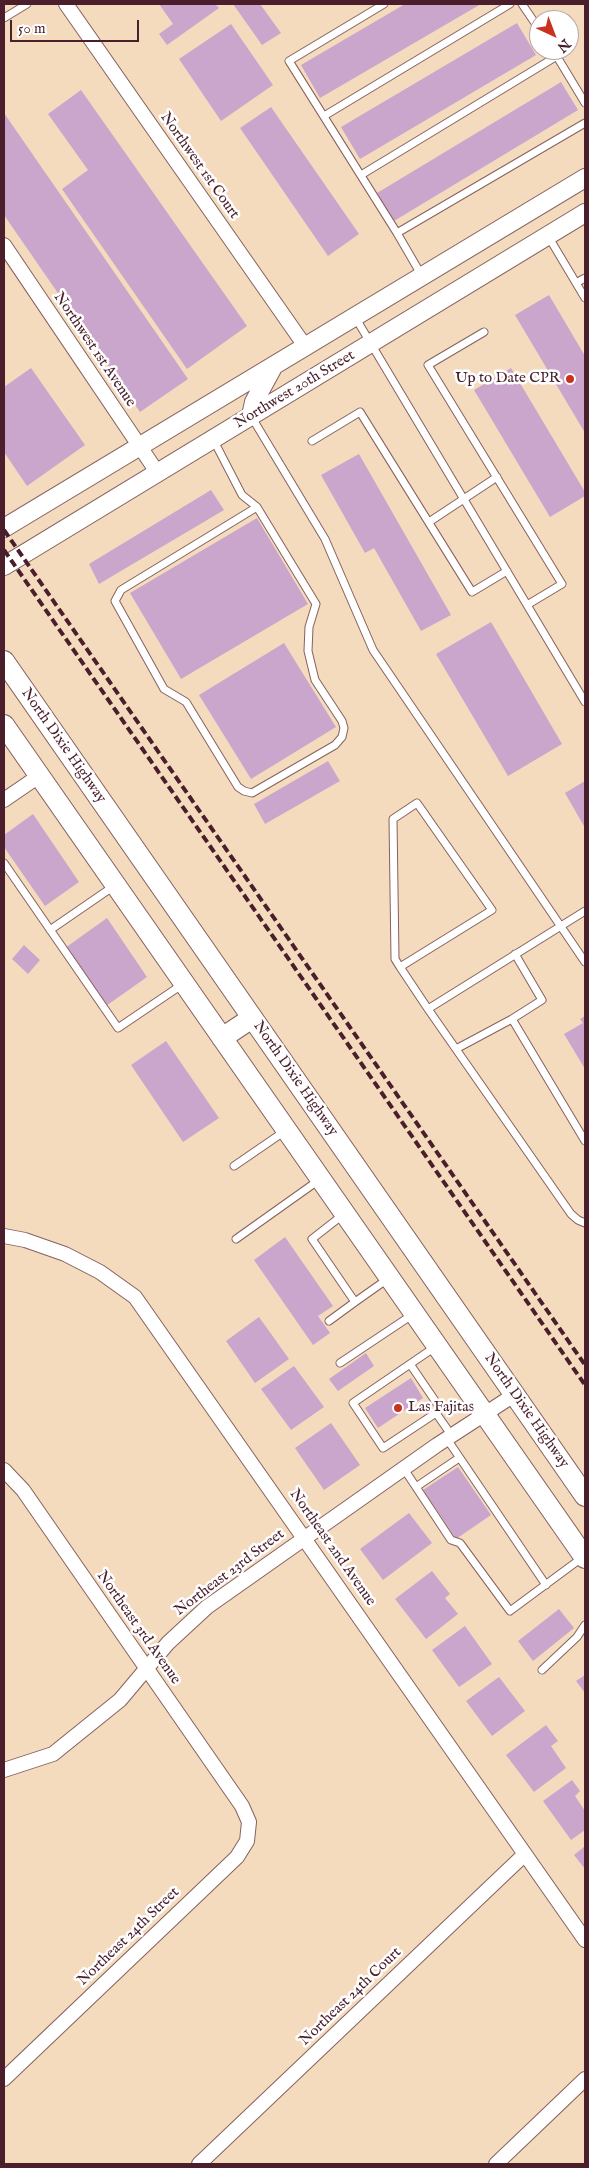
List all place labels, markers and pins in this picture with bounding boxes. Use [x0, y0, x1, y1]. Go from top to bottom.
place label: Up to Date CPR [455, 370, 560, 388]
marker: Up to Date CPR [564, 373, 576, 385]
place label: Las Fajitas [408, 1399, 474, 1417]
marker: Las Fajitas [392, 1402, 404, 1414]

